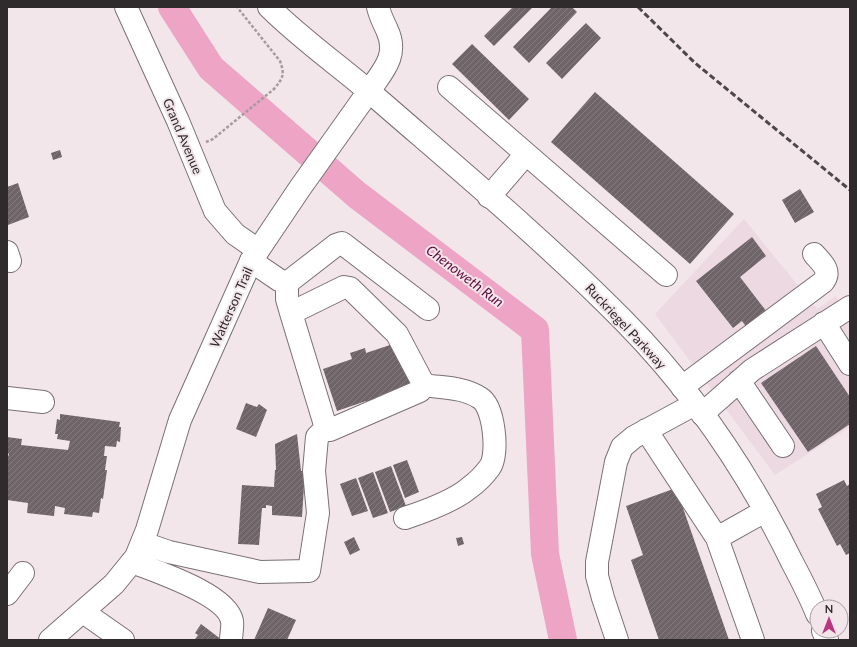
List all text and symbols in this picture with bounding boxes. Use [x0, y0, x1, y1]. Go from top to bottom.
street label: Grand Avenue [160, 96, 206, 177]
water label: Chenoweth Run [423, 241, 507, 310]
street label: Watterson Trail [206, 264, 256, 350]
street label: Ruckriegel Parkway [582, 280, 670, 372]
north arrow [809, 599, 849, 639]
text: N [825, 602, 833, 615]

